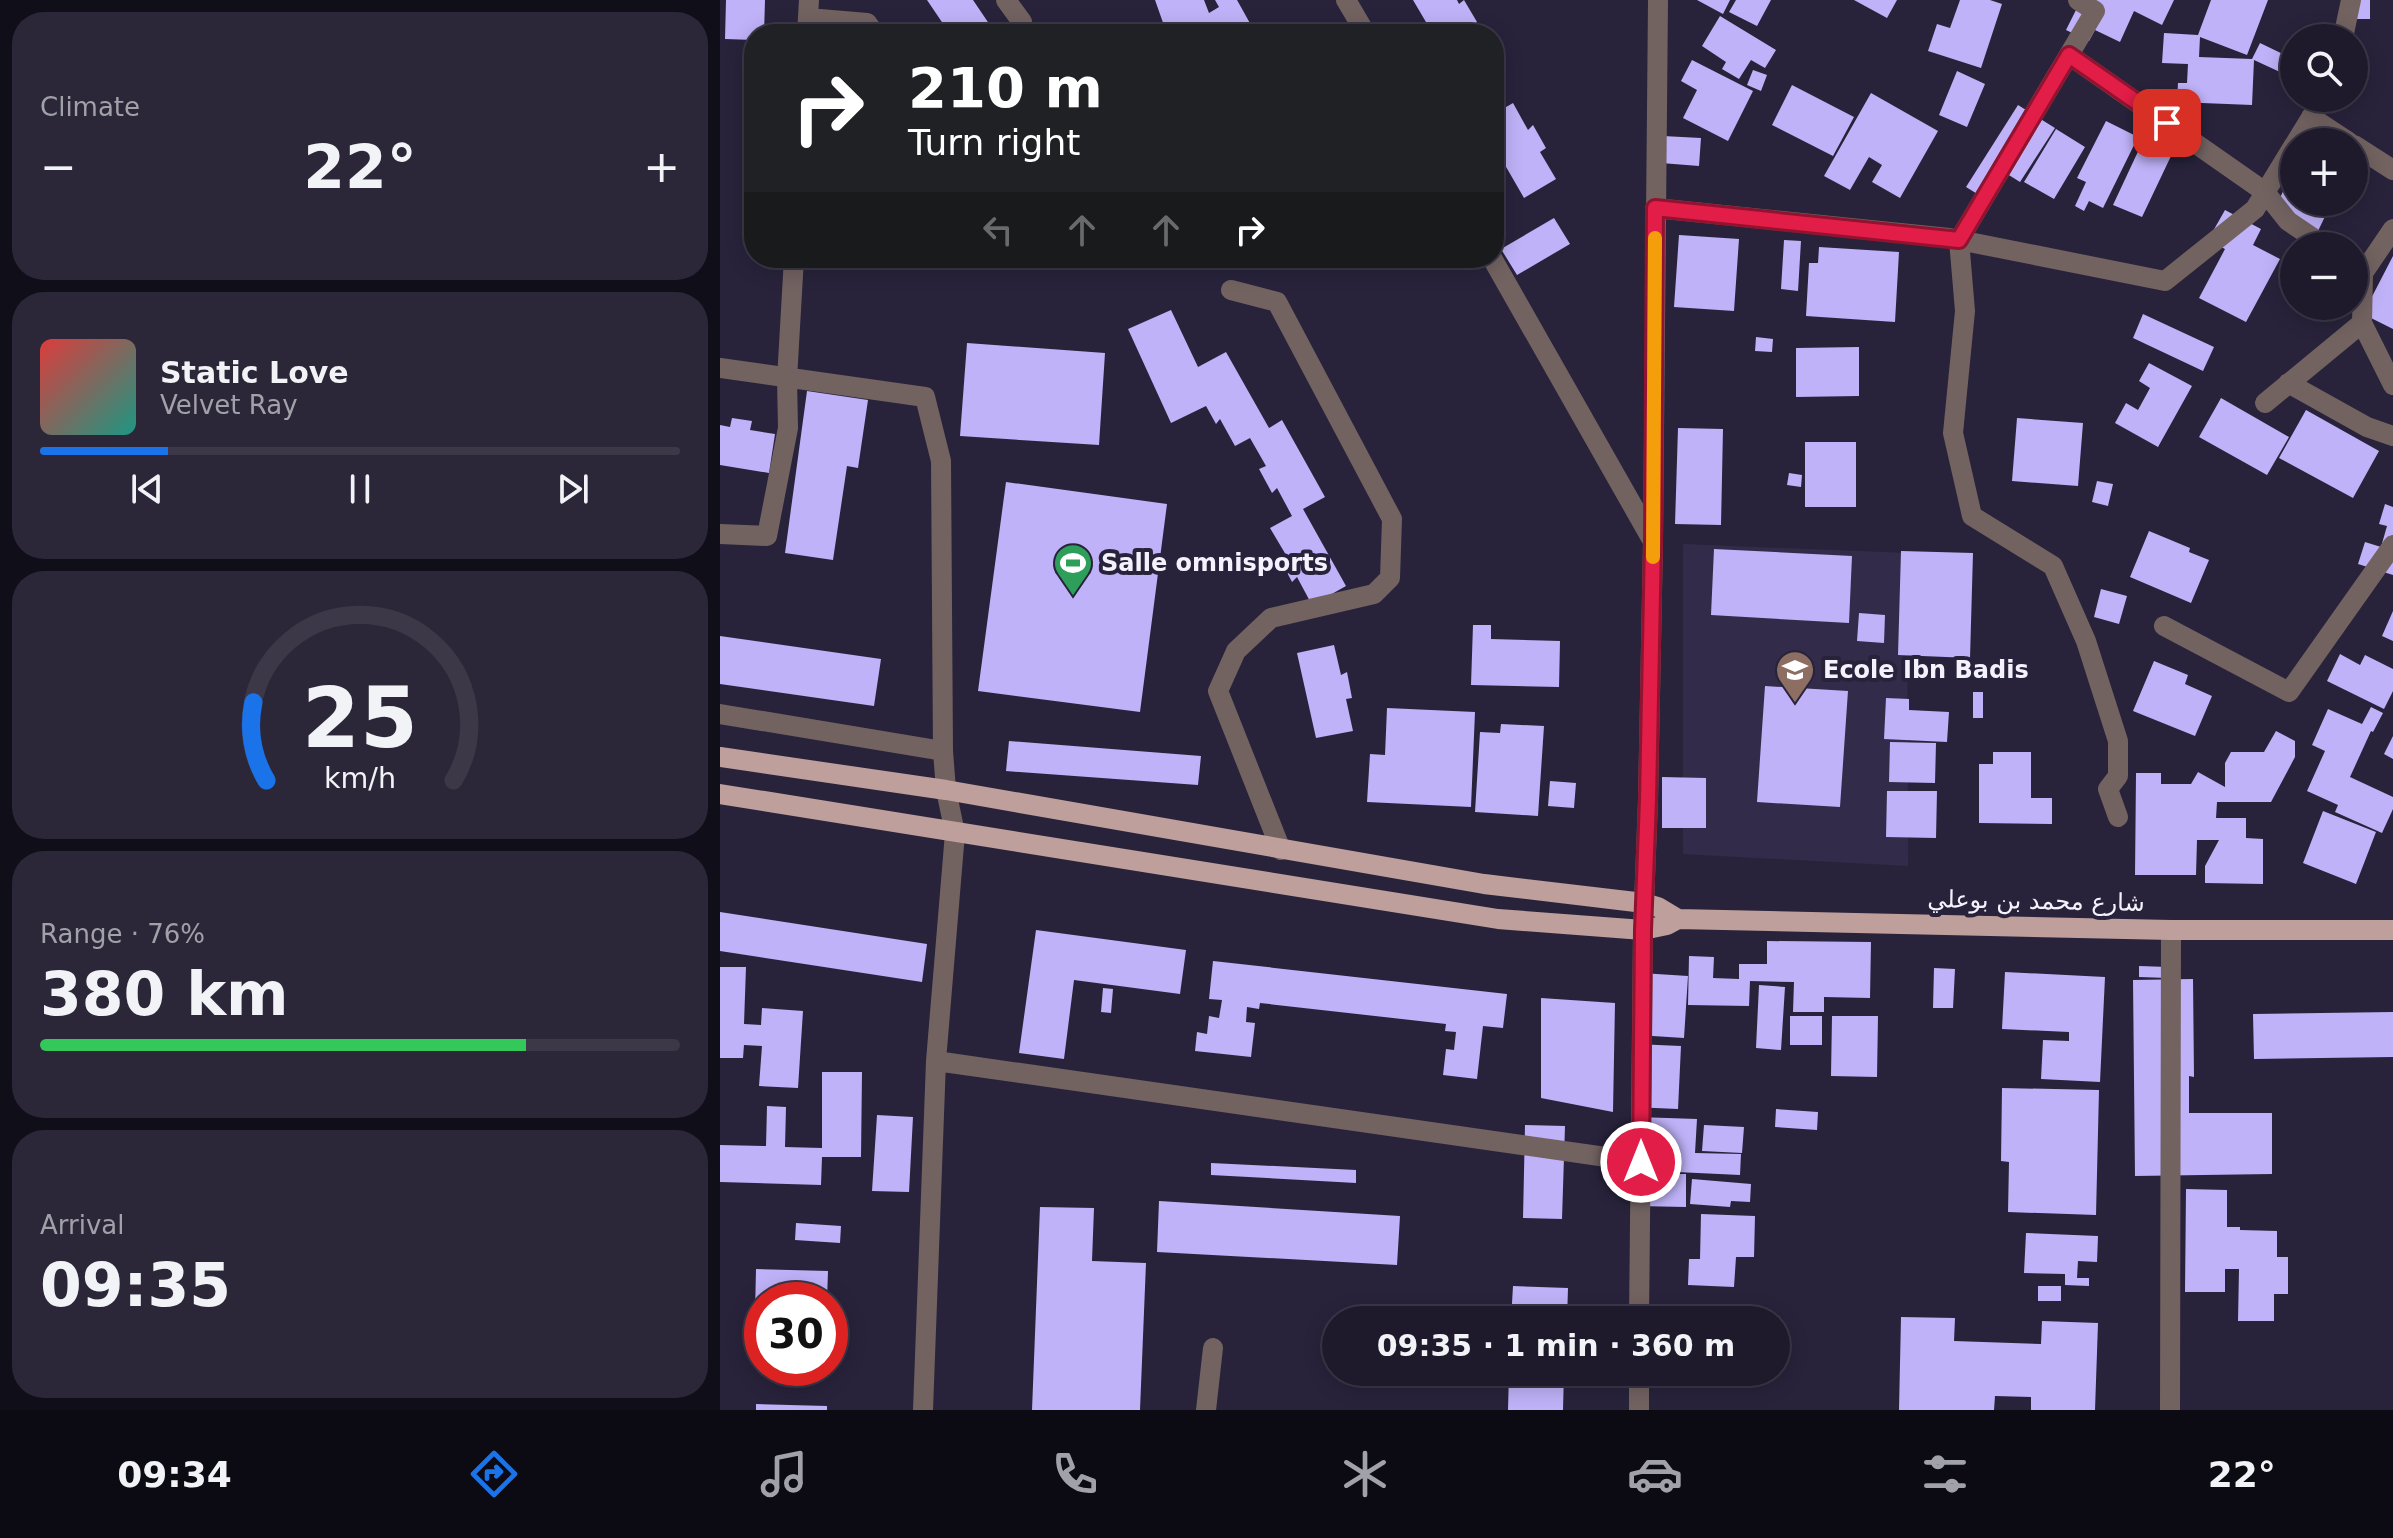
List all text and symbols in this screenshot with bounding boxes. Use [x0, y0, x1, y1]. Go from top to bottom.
map controls [2280, 24, 2368, 320]
button: search [2280, 24, 2368, 112]
text: 210 m [908, 55, 1103, 120]
icon: right [776, 56, 880, 160]
pin [2133, 89, 2201, 157]
text: Climate [40, 92, 140, 122]
icon: arrive [2145, 101, 2189, 145]
text: Turn right [908, 122, 1080, 163]
button: + [2280, 128, 2368, 216]
text: 22° [303, 132, 417, 202]
text: − [40, 141, 77, 192]
text: + [643, 141, 680, 192]
icon: left [976, 208, 1020, 252]
icon: ahead [1060, 208, 1104, 252]
icon: ahead [1144, 208, 1188, 252]
icon: right [1228, 208, 1272, 252]
button: − [2280, 232, 2368, 320]
text: Static Love [160, 355, 349, 390]
text: Velvet Ray [160, 390, 298, 420]
icon: previous [125, 467, 169, 511]
icon: pause [338, 467, 382, 511]
icon: next [551, 467, 595, 511]
sports icon: Salle omnisports [1052, 542, 1094, 597]
place label: Salle omnisports [1101, 549, 1328, 577]
school or university icon: Ecole Ibn Badis [1774, 649, 1816, 704]
place label: Ecole Ibn Badis [1823, 656, 2029, 684]
text: 25 [302, 670, 418, 767]
text: km/h [324, 761, 396, 795]
street label: شارع محمد بن بوعلي [1927, 885, 2145, 917]
text: Range · 76% [40, 919, 205, 949]
text: 380 km [40, 959, 289, 1029]
position arrow [1599, 1120, 1683, 1204]
text: Arrival [40, 1210, 124, 1240]
text: 09:35 [40, 1250, 231, 1320]
speed limit sign: 30 [744, 1282, 848, 1386]
text: 09:35 · 1 min · 360 m [1377, 1328, 1735, 1363]
icon: directions [466, 1446, 522, 1502]
icon: music [756, 1446, 812, 1502]
icon: phone [1047, 1446, 1103, 1502]
icon: climate [1337, 1446, 1393, 1502]
icon: car [1627, 1446, 1683, 1502]
icon: filters [1917, 1446, 1973, 1502]
text: 09:34 [117, 1454, 232, 1495]
text: 22° [2208, 1454, 2276, 1495]

